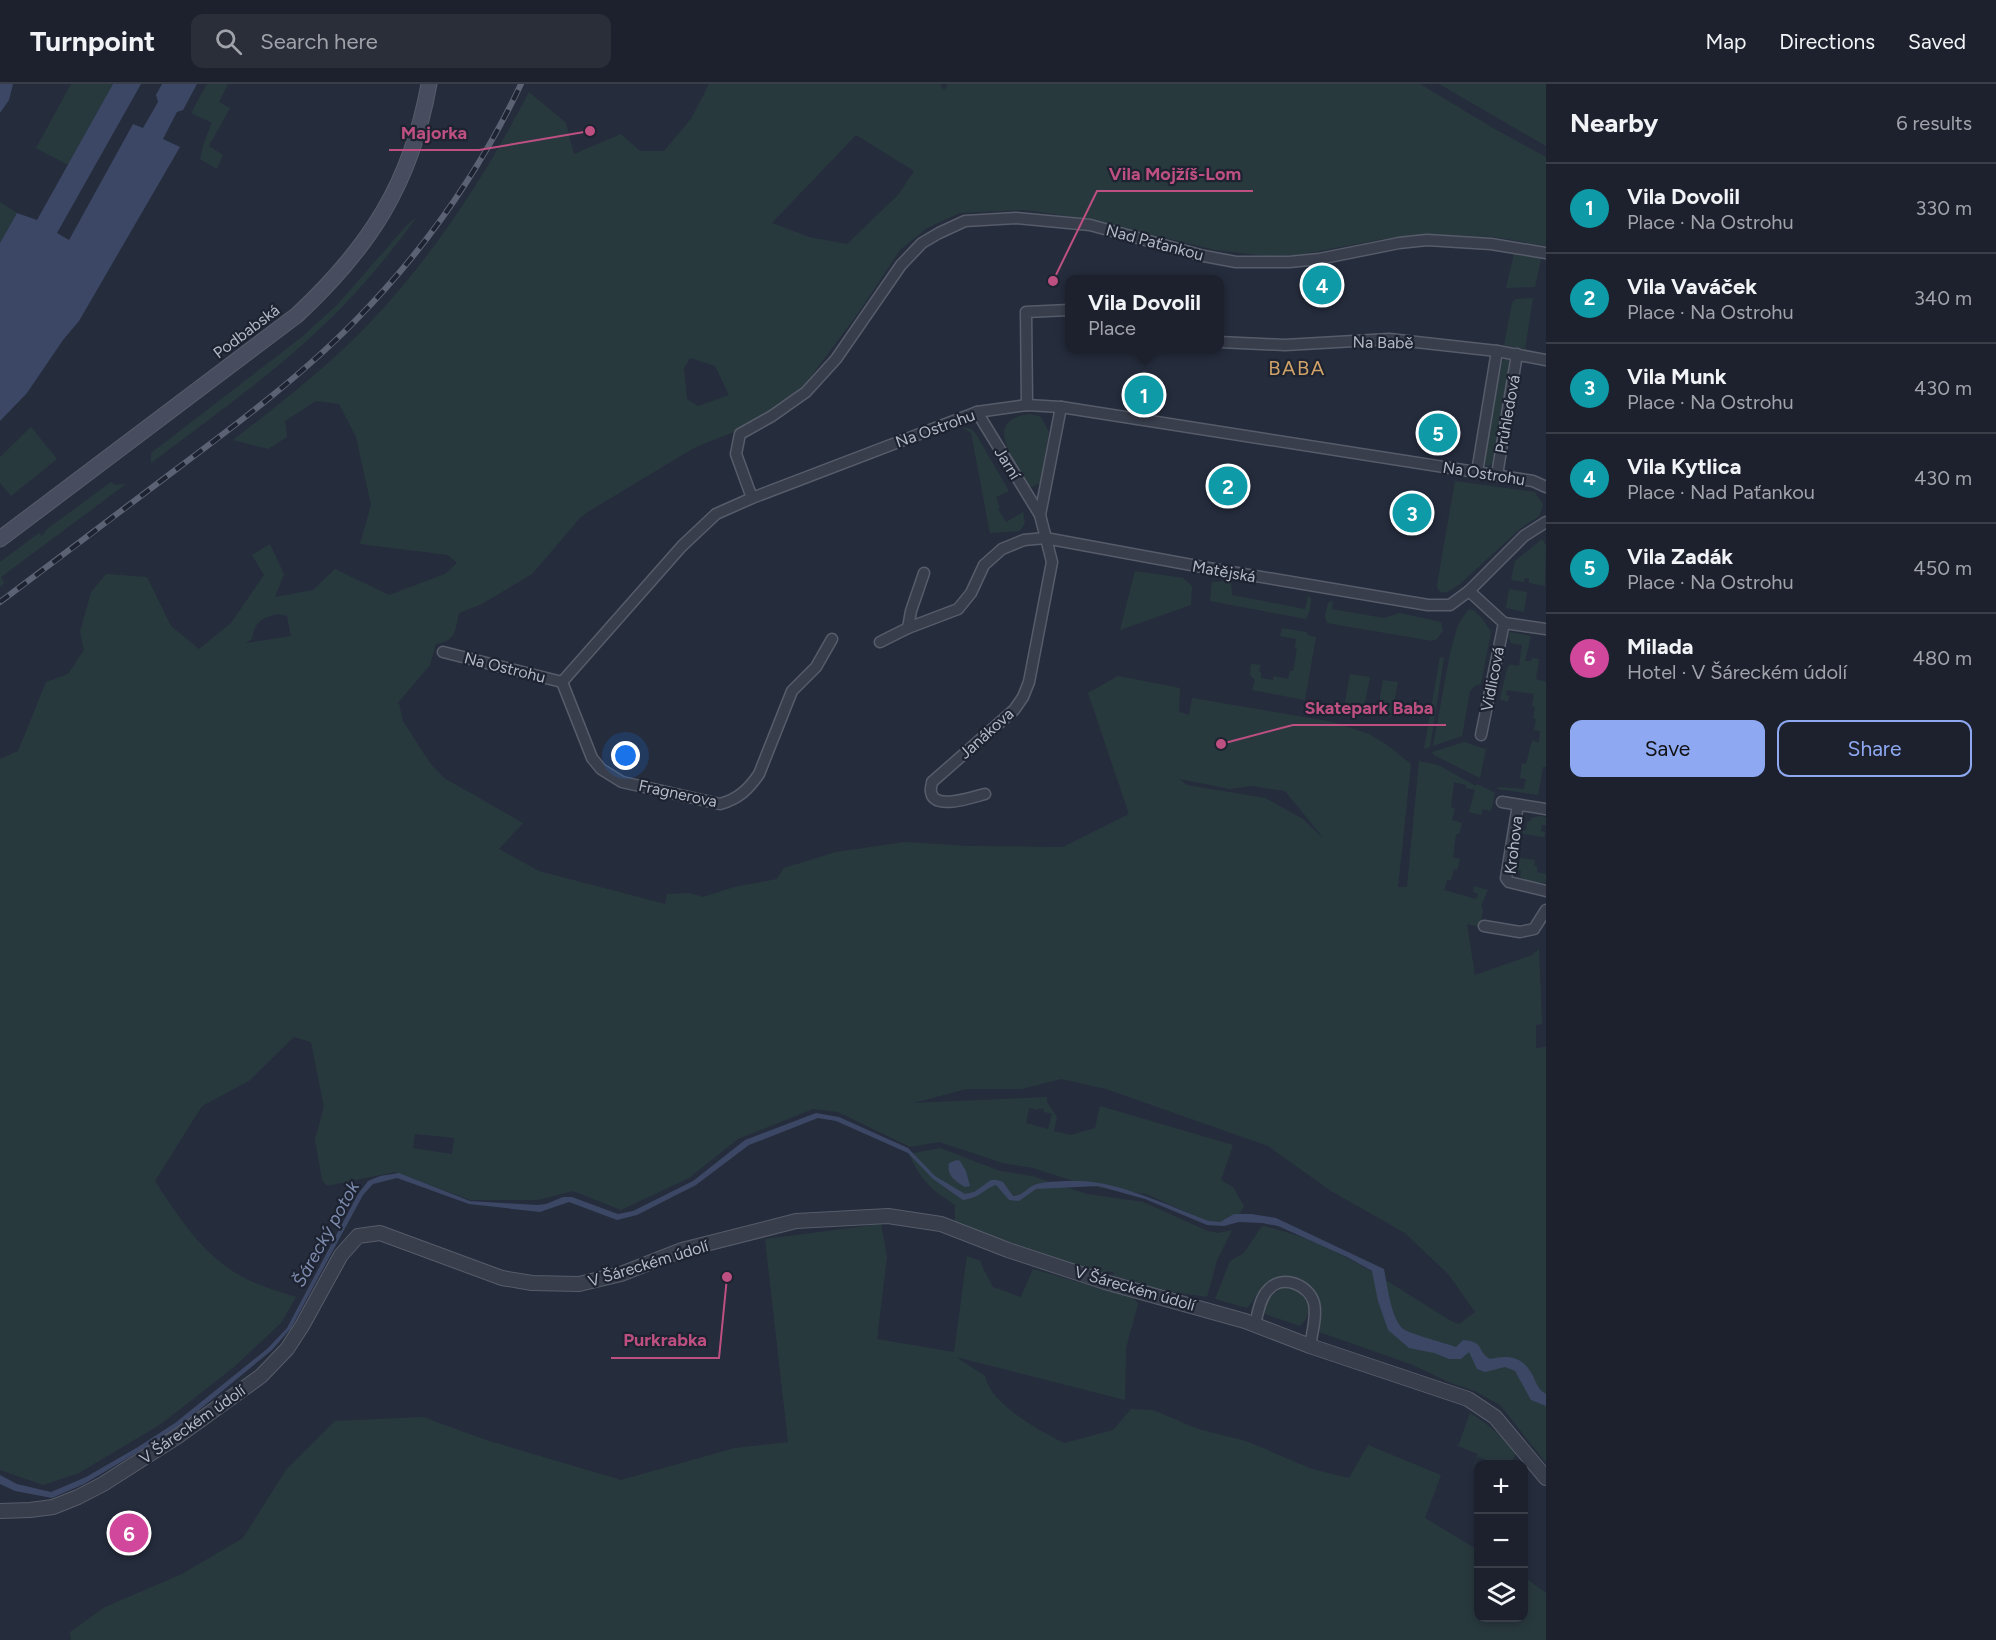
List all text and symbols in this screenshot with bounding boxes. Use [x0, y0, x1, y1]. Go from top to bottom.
search box [191, 14, 611, 68]
text: Turnpoint [30, 24, 155, 58]
icon: search [212, 25, 245, 58]
text: Search here [260, 28, 378, 55]
text: Map [1705, 29, 1746, 54]
text: Directions [1779, 29, 1875, 54]
text: Saved [1908, 29, 1966, 54]
text: Nearby [1570, 107, 1658, 139]
text: 6 results [1896, 111, 1972, 135]
callout: Majorka [389, 114, 479, 150]
text: Majorka [401, 122, 467, 144]
callout: Vila Mojžíš-Lom [1097, 155, 1253, 191]
text: Vila Mojžíš-Lom [1109, 163, 1241, 185]
text: Vila Dovolil [1627, 183, 1740, 210]
text: 1 [1585, 196, 1594, 220]
text: 330 m [1915, 196, 1972, 220]
text: Place · Na Ostrohu [1627, 210, 1794, 234]
street label: Nad Paťankou [1104, 220, 1206, 265]
pin: 4 [1302, 262, 1342, 308]
text: Vila Vaváček [1627, 273, 1757, 300]
popup [1065, 275, 1224, 353]
text: 2 [1584, 286, 1595, 310]
text: 340 m [1914, 286, 1972, 310]
text: Vila Dovolil [1088, 289, 1201, 316]
street label: Podbabská [209, 300, 283, 362]
text: Place · Na Ostrohu [1627, 300, 1794, 324]
text: Place [1088, 316, 1136, 340]
street label: Na Babě [1353, 332, 1414, 353]
district label: BABA [1268, 356, 1326, 380]
text: Vila Munk [1627, 363, 1727, 390]
pin: 1 [1124, 372, 1164, 418]
street label: Průhledová [1491, 373, 1524, 455]
text: 3 [1584, 376, 1595, 400]
text: 430 m [1914, 376, 1972, 400]
text: Place · Na Ostrohu [1627, 390, 1794, 414]
street label: Na Ostrohu [893, 405, 977, 452]
pin: 5 [1418, 410, 1458, 456]
street label: Jarní [990, 444, 1025, 484]
text: Vila Kytlica [1627, 453, 1741, 480]
street label: Na Ostrohu [1441, 458, 1526, 489]
pin: 2 [1208, 464, 1248, 508]
text: 4 [1583, 466, 1596, 490]
text: 430 m [1914, 466, 1972, 490]
text: Place · Nad Paťankou [1627, 480, 1815, 504]
pin: 3 [1392, 490, 1432, 536]
text: Vila Zadák [1627, 543, 1733, 570]
text: 5 [1584, 556, 1595, 580]
text: 450 m [1913, 556, 1972, 580]
street label: Matějská [1191, 557, 1257, 586]
text: Place · Na Ostrohu [1627, 570, 1794, 594]
text: Milada [1627, 633, 1694, 660]
street label: Vidlicová [1477, 645, 1508, 713]
text: 6 [1584, 646, 1595, 670]
text: 480 m [1913, 646, 1972, 670]
street label: Na Ostrohu [462, 648, 547, 687]
text: Hotel · V Šáreckém údolí [1627, 660, 1847, 684]
callout: Skatepark Baba [1293, 689, 1446, 725]
text: Skatepark Baba [1305, 697, 1433, 719]
street label: Janákova [955, 704, 1017, 763]
button: Save [1570, 720, 1765, 777]
button: Share [1777, 720, 1972, 777]
your location [611, 741, 640, 770]
street label: Fragnerova [637, 776, 719, 811]
street label: Krohova [1500, 815, 1527, 875]
water label: Šárecký potok [288, 1176, 365, 1291]
street label: V Šáreckém údolí [586, 1236, 712, 1291]
street label: V Šáreckém údolí [1072, 1262, 1199, 1315]
callout: Purkrabka [611, 1322, 719, 1358]
text: Purkrabka [623, 1329, 707, 1351]
street label: V Šáreckém údolí [136, 1380, 250, 1468]
map controls [1474, 1460, 1528, 1622]
button: + [1474, 1460, 1528, 1514]
pin: 6 [110, 1510, 148, 1556]
button: − [1474, 1514, 1528, 1568]
button: layers [1474, 1568, 1528, 1622]

